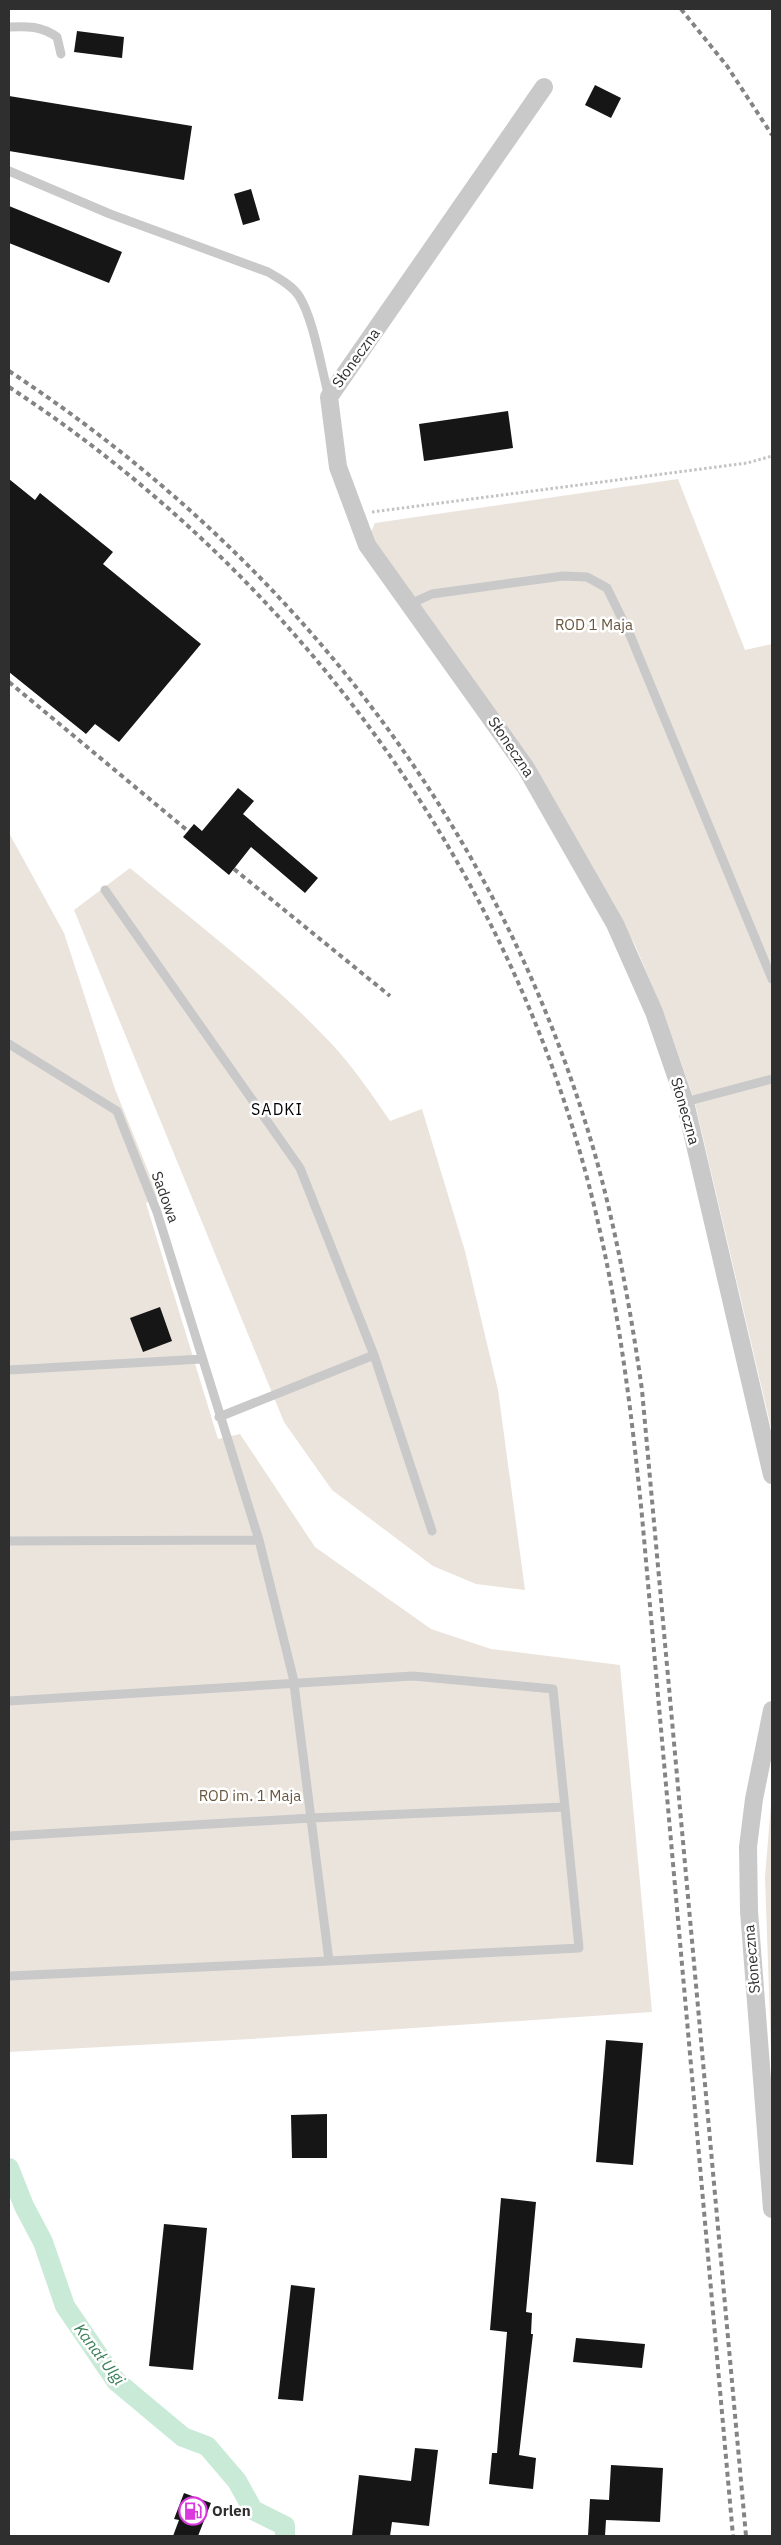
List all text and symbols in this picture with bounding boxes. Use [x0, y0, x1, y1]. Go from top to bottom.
street label: Słoneczna [328, 324, 384, 391]
park label: ROD 1 Maja [555, 615, 633, 634]
street label: Słoneczna [484, 713, 539, 781]
street label: Słoneczna [667, 1075, 704, 1147]
district label: SADKI [251, 1099, 303, 1119]
street label: Sadowa [147, 1169, 183, 1225]
park label: ROD im. 1 Maja [199, 1786, 301, 1805]
street label: Słoneczna [739, 1924, 764, 1994]
water label: Kanał Ulgi [70, 2319, 130, 2389]
fuel station icon: Orlen [178, 2496, 208, 2526]
place label: Orlen [212, 2501, 251, 2520]

